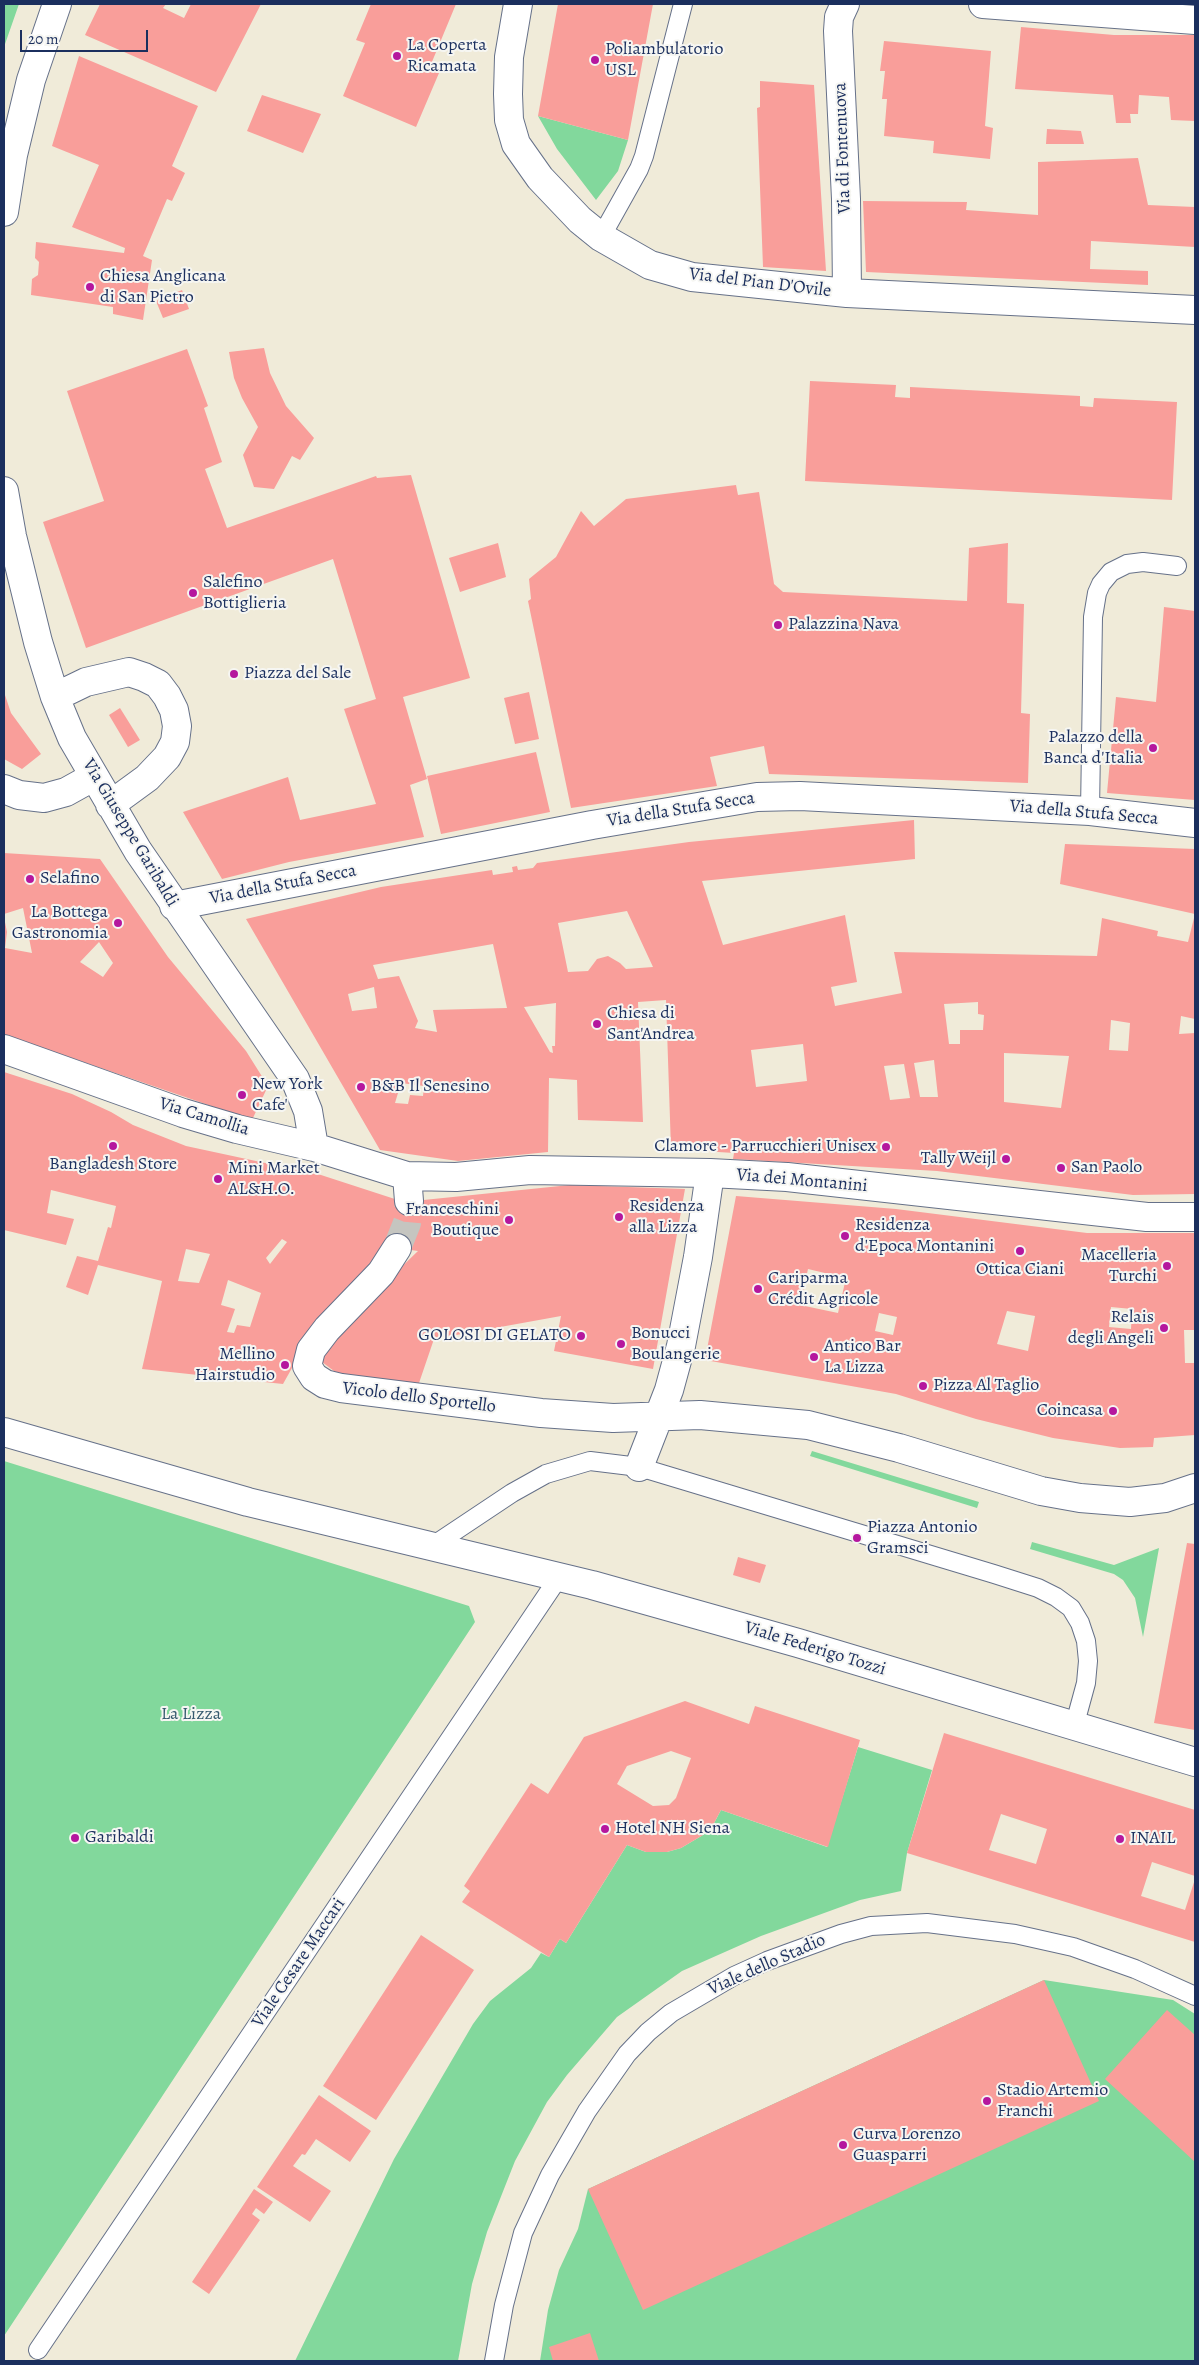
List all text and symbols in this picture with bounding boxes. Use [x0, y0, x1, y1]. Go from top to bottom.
scale bar [22, 20, 150, 52]
text: 20 m [28, 29, 59, 49]
place label: La Coperta Ricamata [407, 35, 487, 78]
place label: Poliambulatorio USL [605, 39, 723, 82]
marker: La Coperta Ricamata [391, 50, 403, 62]
marker: Poliambulatorio USL [589, 54, 601, 66]
street label: Via di Fontenuova [830, 82, 856, 214]
street label: Via del Pian D'Ovile [688, 264, 832, 302]
place label: Chiesa Anglicana di San Pietro [100, 266, 226, 308]
marker: Chiesa Anglicana di San Pietro [84, 281, 96, 293]
place label: Salefino Bottiglieria [203, 572, 286, 614]
marker: Salefino Bottiglieria [187, 587, 199, 599]
place label: Palazzina Nava [788, 614, 899, 636]
marker: Palazzina Nava [772, 619, 784, 631]
place label: Piazza del Sale [244, 663, 351, 685]
marker: Piazza del Sale [228, 668, 240, 680]
place label: Palazzo della Banca d'Italia [1043, 727, 1143, 770]
marker: Palazzo della Banca d'Italia [1147, 742, 1159, 754]
street label: Via Giuseppe Garibaldi [77, 755, 183, 911]
street label: Via della Stufa Secca [606, 788, 756, 832]
street label: Via della Stufa Secca [1009, 796, 1159, 830]
street label: Via della Stufa Secca [208, 860, 358, 910]
place label: Selafino [40, 868, 99, 890]
marker: Selafino [24, 873, 36, 885]
place label: La Bottega Gastronomia [12, 902, 108, 944]
marker: La Bottega Gastronomia [112, 917, 124, 929]
place label: Chiesa di Sant'Andrea [607, 1003, 695, 1046]
marker: Chiesa di Sant'Andrea [591, 1018, 603, 1030]
place label: New York Cafe' [252, 1074, 323, 1116]
place label: B&B Il Senesino [371, 1076, 489, 1098]
marker: B&B Il Senesino [355, 1081, 367, 1093]
marker: New York Cafe' [236, 1089, 248, 1101]
street label: Via Camollia [156, 1093, 252, 1141]
place label: Clamore - Parrucchieri Unisex [654, 1136, 876, 1158]
marker: Bangladesh Store [107, 1140, 119, 1152]
marker: Clamore - Parrucchieri Unisex [880, 1141, 892, 1153]
place label: Tally Weijl [921, 1148, 996, 1170]
marker: Tally Weijl [1000, 1153, 1012, 1165]
place label: Bangladesh Store [49, 1154, 177, 1176]
place label: San Paolo [1071, 1157, 1142, 1179]
place label: Mini Market AL&H.O. [228, 1158, 320, 1200]
marker: San Paolo [1055, 1162, 1067, 1174]
street label: Via dei Montanini [736, 1165, 868, 1197]
marker: Mini Market AL&H.O. [212, 1173, 224, 1185]
place label: Residenza alla Lizza [629, 1196, 704, 1238]
place label: Franceschini Boutique [405, 1199, 499, 1242]
marker: Residenza alla Lizza [613, 1211, 625, 1223]
marker: Franceschini Boutique [503, 1214, 515, 1226]
place label: Residenza d'Epoca Montanini [855, 1215, 994, 1258]
marker: Residenza d'Epoca Montanini [839, 1230, 851, 1242]
marker: Ottica Ciani [1014, 1245, 1026, 1257]
place label: Macelleria Turchi [1081, 1245, 1157, 1288]
place label: Ottica Ciani [976, 1259, 1064, 1281]
marker: Macelleria Turchi [1161, 1260, 1173, 1272]
place label: Cariparma Crédit Agricole [768, 1268, 878, 1310]
marker: Cariparma Crédit Agricole [752, 1283, 764, 1295]
place label: Relais degli Angeli [1068, 1307, 1154, 1350]
marker: Relais degli Angeli [1158, 1322, 1170, 1334]
place label: Bonucci Boulangerie [631, 1323, 720, 1366]
place label: GOLOSI DI GELATO [418, 1325, 571, 1347]
marker: GOLOSI DI GELATO [575, 1330, 587, 1342]
place label: Antico Bar La Lizza [824, 1336, 901, 1378]
marker: Bonucci Boulangerie [615, 1338, 627, 1350]
place label: Mellino Hairstudio [195, 1344, 275, 1386]
marker: Antico Bar La Lizza [808, 1351, 820, 1363]
marker: Mellino Hairstudio [279, 1359, 291, 1371]
place label: Pizza Al Taglio [933, 1375, 1039, 1397]
street label: Vicolo dello Sportello [341, 1378, 497, 1418]
marker: Pizza Al Taglio [917, 1380, 929, 1392]
place label: Coincasa [1037, 1400, 1103, 1422]
marker: Coincasa [1107, 1405, 1119, 1417]
place label: Piazza Antonio Gramsci [867, 1517, 978, 1560]
marker: Piazza Antonio Gramsci [851, 1532, 863, 1544]
street label: Viale Federigo Tozzi [742, 1617, 888, 1681]
park label: La Lizza [161, 1704, 221, 1726]
place label: Hotel NH Siena [615, 1818, 730, 1840]
marker: Hotel NH Siena [599, 1823, 611, 1835]
place label: Garibaldi [85, 1827, 154, 1849]
place label: INAIL [1130, 1828, 1175, 1850]
marker: Garibaldi [69, 1832, 81, 1844]
marker: INAIL [1114, 1833, 1126, 1845]
street label: Viale Cesare Maccari [248, 1894, 350, 2032]
street label: Viale dello Stadio [705, 1929, 829, 2001]
place label: Stadio Artemio Franchi [997, 2080, 1108, 2122]
marker: Stadio Artemio Franchi [981, 2095, 993, 2107]
place label: Curva Lorenzo Guasparri [853, 2124, 961, 2166]
marker: Curva Lorenzo Guasparri [837, 2139, 849, 2151]

